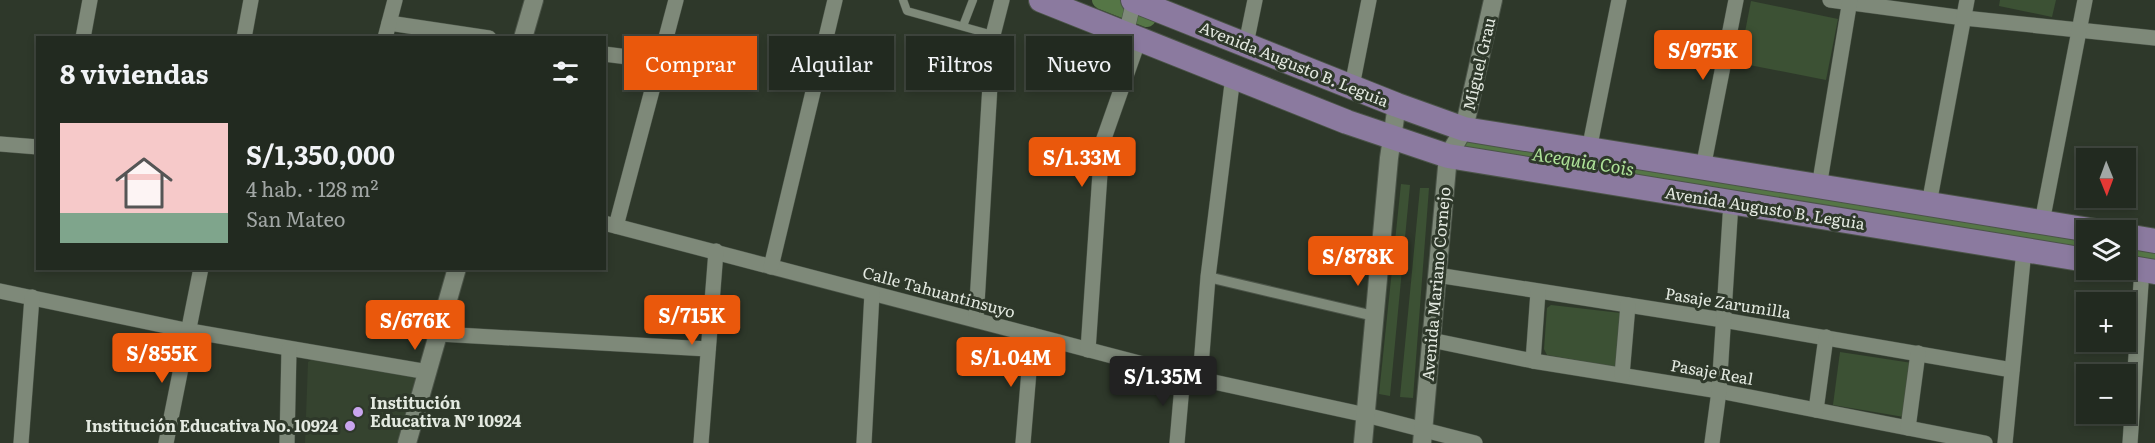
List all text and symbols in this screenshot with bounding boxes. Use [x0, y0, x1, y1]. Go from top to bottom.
street label: Avenida Augusto B. Leguia [1196, 14, 1393, 112]
street label: Miguel Grau [1456, 15, 1500, 113]
pin: S/975K [1654, 30, 1752, 81]
text: S/975K [1668, 34, 1738, 64]
chip: Comprar [624, 36, 757, 90]
chip: Alquilar [769, 36, 894, 90]
chip: Filtros [906, 36, 1014, 90]
chip: Nuevo [1026, 36, 1132, 90]
text: 8 viviendas [60, 53, 208, 92]
icon: filters [549, 56, 582, 89]
text: S/1,350,000 [246, 134, 395, 173]
pin: S/1.33M [1027, 137, 1137, 188]
water label: Acequia Cois [1530, 139, 1636, 182]
text: S/1.33M [1043, 141, 1121, 171]
icon: home [108, 147, 180, 219]
north arrow [2076, 148, 2136, 208]
map controls [2076, 148, 2136, 424]
text: 4 hab. · 128 m² [246, 173, 378, 203]
street label: Avenida Augusto B. Leguia [1663, 179, 1867, 235]
street label: Avenida Mariano Cornejo [1415, 186, 1455, 382]
text: San Mateo [246, 203, 346, 233]
button: layers [2076, 220, 2136, 280]
pin: S/878K [1309, 236, 1407, 287]
text: S/878K [1322, 240, 1394, 270]
street label: Calle Tahuantinsuyo [860, 259, 1018, 323]
street label: Pasaje Zarumilla [1664, 280, 1793, 324]
button: + [2076, 292, 2136, 352]
pin: S/715K [643, 295, 741, 346]
text: S/715K [658, 299, 726, 329]
pin: S/676K [366, 300, 464, 351]
text: S/676K [380, 304, 450, 334]
pin: S/855K [113, 333, 211, 384]
text: S/855K [126, 337, 198, 367]
pin: S/1.04M [956, 337, 1066, 388]
text: S/1.04M [970, 341, 1052, 371]
street label: Pasaje Real [1669, 352, 1755, 390]
pin: S/1.35M [1108, 356, 1218, 407]
text: S/1.35M [1124, 360, 1202, 390]
button: − [2076, 364, 2136, 424]
place label: Institución Educativa Nº 10924 [370, 390, 522, 432]
marker: Institución Educativa Nº 10924 [351, 405, 365, 419]
place label: Institución Educativa No. 10924 [85, 413, 338, 437]
marker: Institución Educativa No. 10924 [343, 419, 357, 433]

